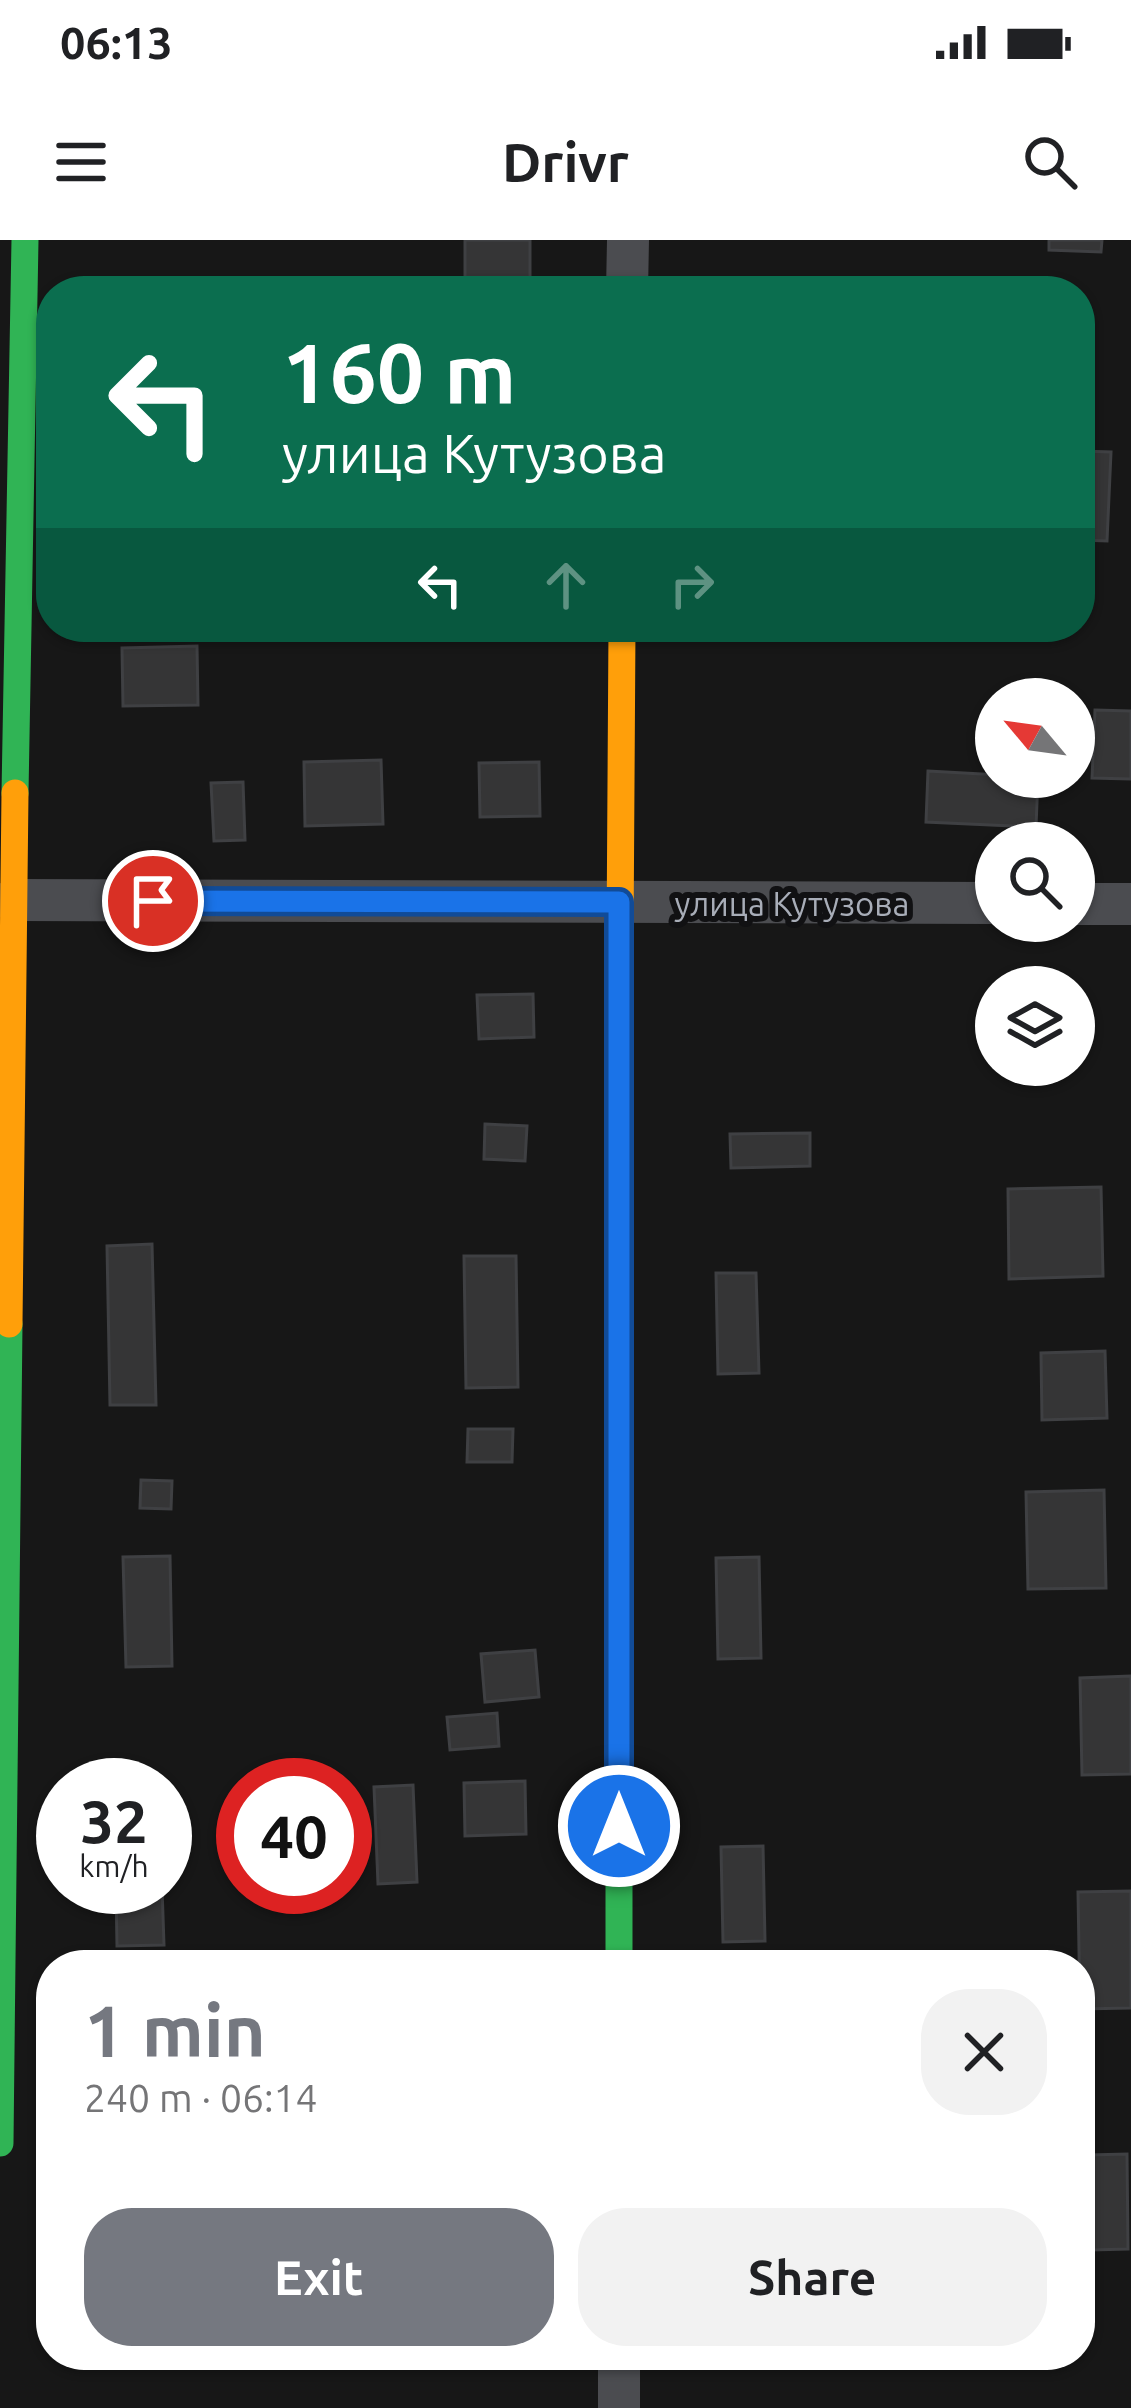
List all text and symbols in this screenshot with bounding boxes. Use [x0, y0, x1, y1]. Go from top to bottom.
text: 06:13 [60, 17, 173, 68]
icon: menu [48, 129, 114, 195]
icon: search [1017, 129, 1083, 195]
text: Drivr [502, 132, 629, 192]
icon: left [84, 324, 240, 480]
text: 160 m [282, 325, 516, 419]
text: улица Кутузова [282, 423, 666, 483]
icon: left [407, 552, 473, 618]
icon: ahead [533, 552, 599, 618]
icon: right [659, 552, 725, 618]
north arrow [975, 678, 1095, 798]
map controls [975, 678, 1095, 1086]
button: search [975, 822, 1095, 942]
pin [102, 850, 204, 952]
icon: arrive [120, 868, 186, 934]
street label: улица Кутузова [675, 885, 909, 922]
button: layers [975, 966, 1095, 1086]
speed limit sign: 40 [216, 1758, 372, 1914]
position arrow [556, 1763, 682, 1889]
text: 32 [80, 1787, 148, 1854]
text: km/h [79, 1849, 149, 1883]
button: close [921, 1989, 1047, 2115]
text: 1 min [84, 1990, 266, 2071]
text: 240 m · 06:14 [84, 2076, 318, 2119]
button: Exit [84, 2208, 554, 2346]
button: Share [578, 2208, 1047, 2346]

